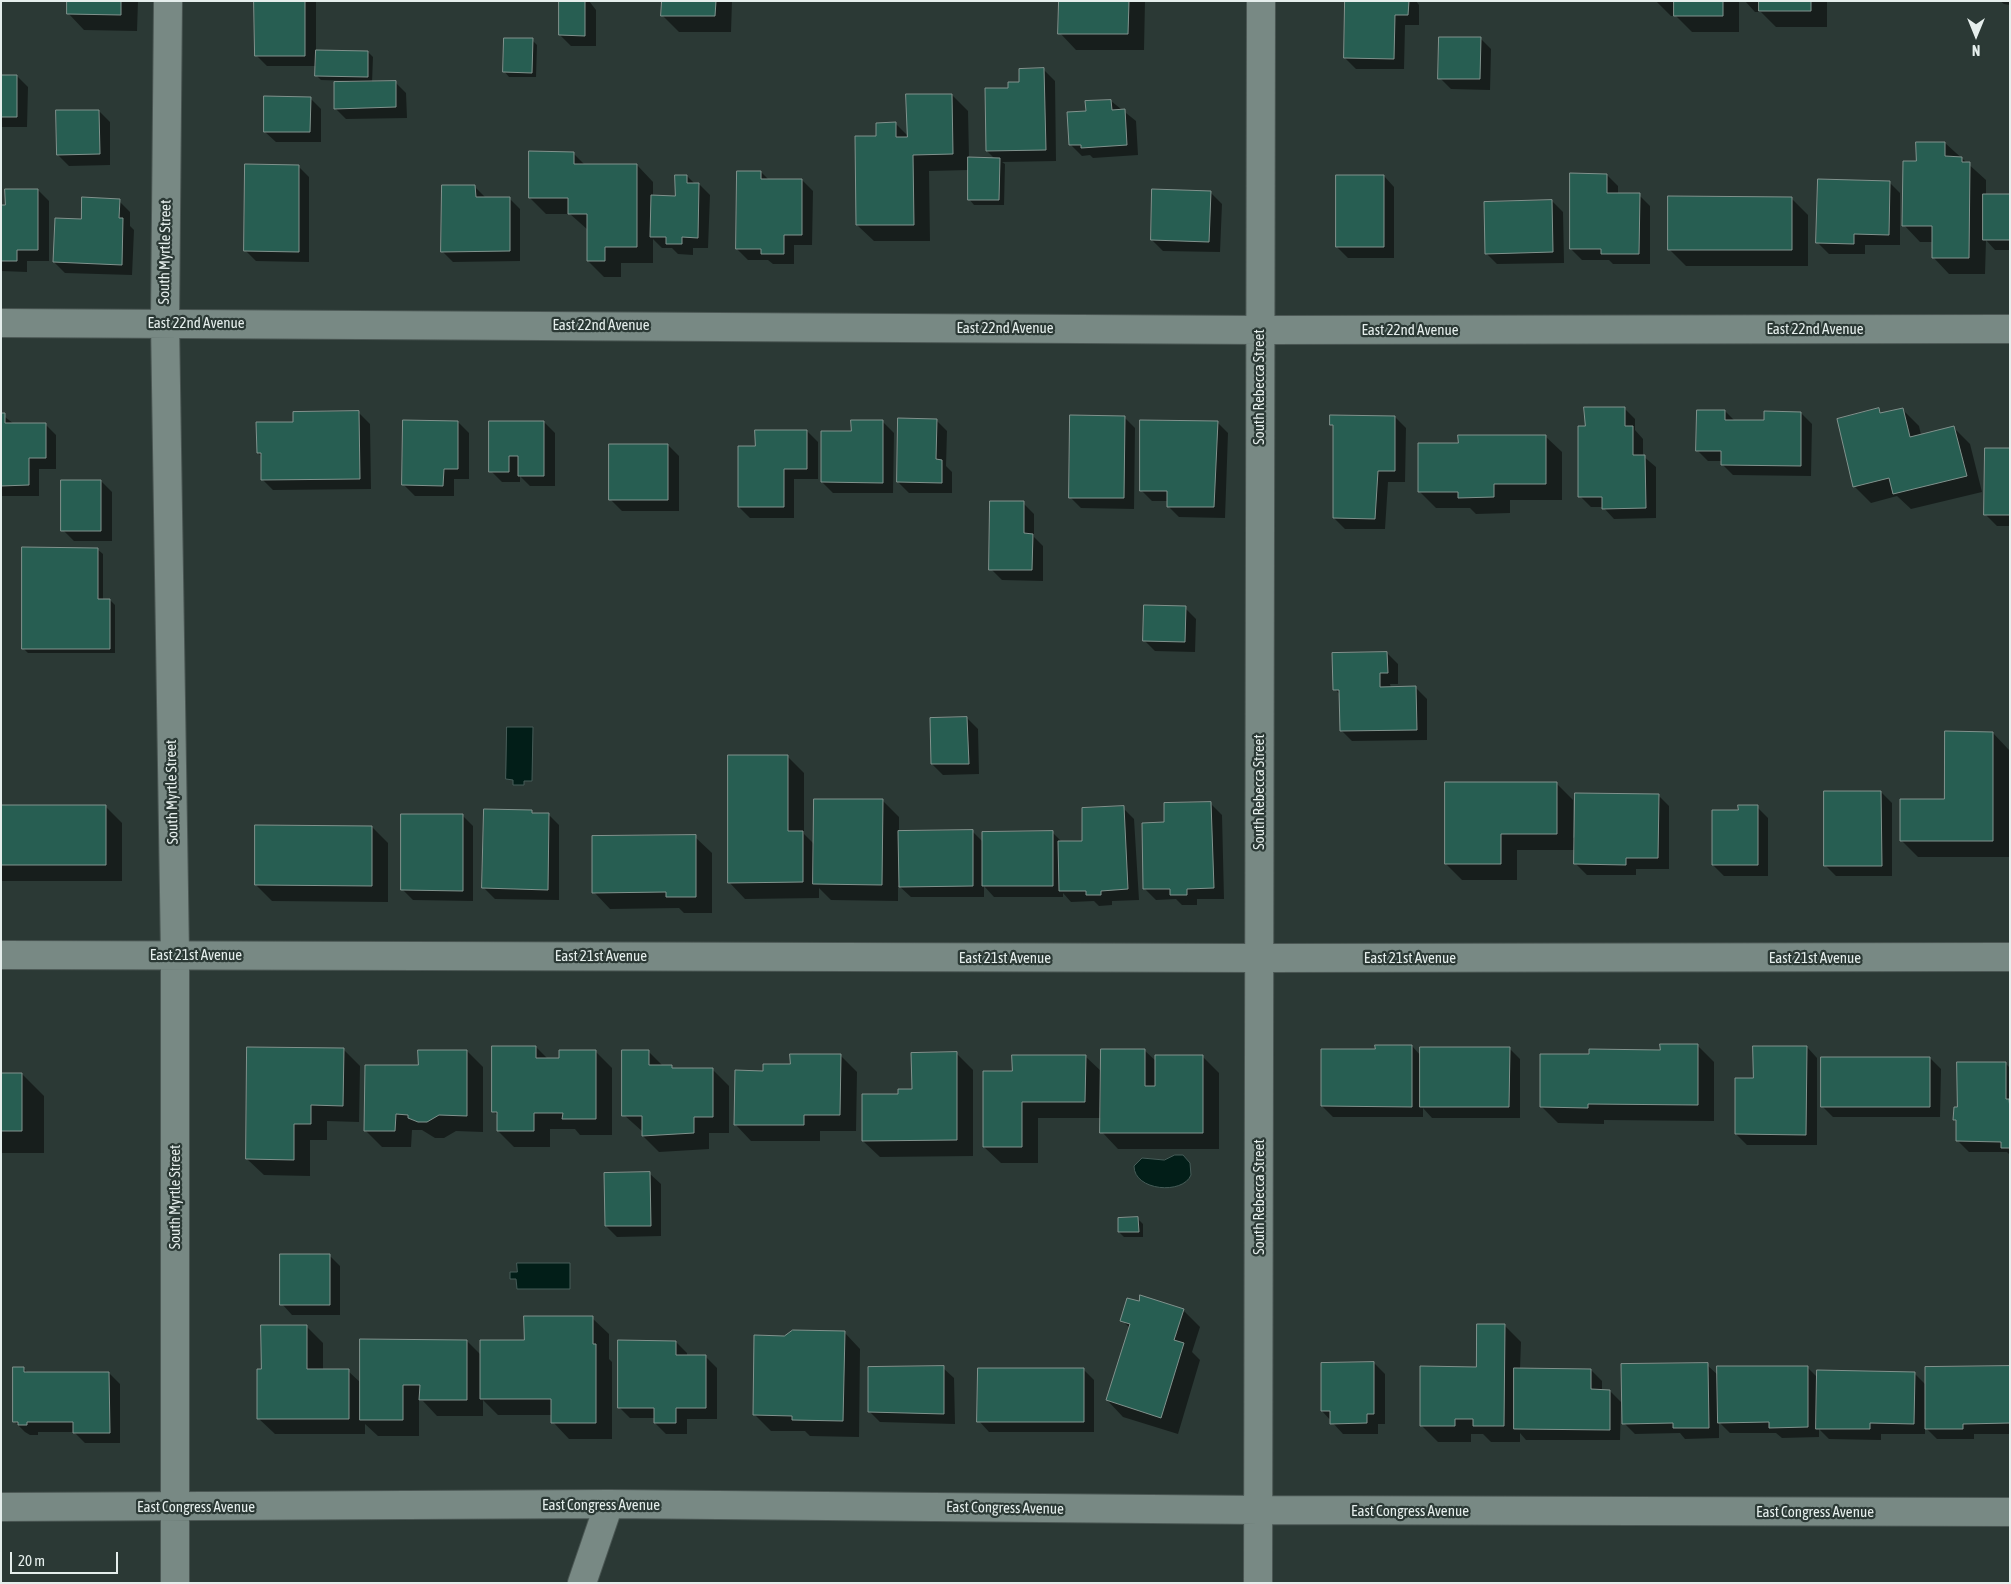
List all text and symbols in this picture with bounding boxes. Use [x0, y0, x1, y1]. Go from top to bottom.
north arrow [1951, 10, 2001, 60]
text: N [1972, 42, 1980, 58]
street label: South Myrtle Street [155, 200, 175, 304]
street label: East 22nd Avenue [147, 314, 245, 332]
street label: East 22nd Avenue [552, 316, 650, 334]
street label: East 22nd Avenue [956, 319, 1054, 337]
street label: East 22nd Avenue [1766, 320, 1864, 338]
street label: East 22nd Avenue [1361, 321, 1459, 339]
street label: South Rebecca Street [1250, 329, 1268, 445]
street label: South Rebecca Street [1250, 734, 1268, 850]
street label: South Myrtle Street [162, 740, 182, 844]
street label: East 21st Avenue [150, 946, 242, 964]
street label: East 21st Avenue [555, 947, 647, 965]
street label: East 21st Avenue [959, 949, 1051, 967]
street label: East 21st Avenue [1364, 949, 1456, 967]
street label: East 21st Avenue [1769, 949, 1861, 967]
street label: South Rebecca Street [1250, 1139, 1268, 1255]
street label: South Myrtle Street [166, 1145, 184, 1249]
street label: East Congress Avenue [542, 1496, 660, 1514]
street label: East Congress Avenue [137, 1498, 255, 1516]
street label: East Congress Avenue [946, 1498, 1064, 1518]
street label: East Congress Avenue [1351, 1502, 1469, 1520]
street label: East Congress Avenue [1756, 1503, 1874, 1521]
scale bar [12, 1542, 120, 1574]
text: 20 m [18, 1552, 45, 1569]

